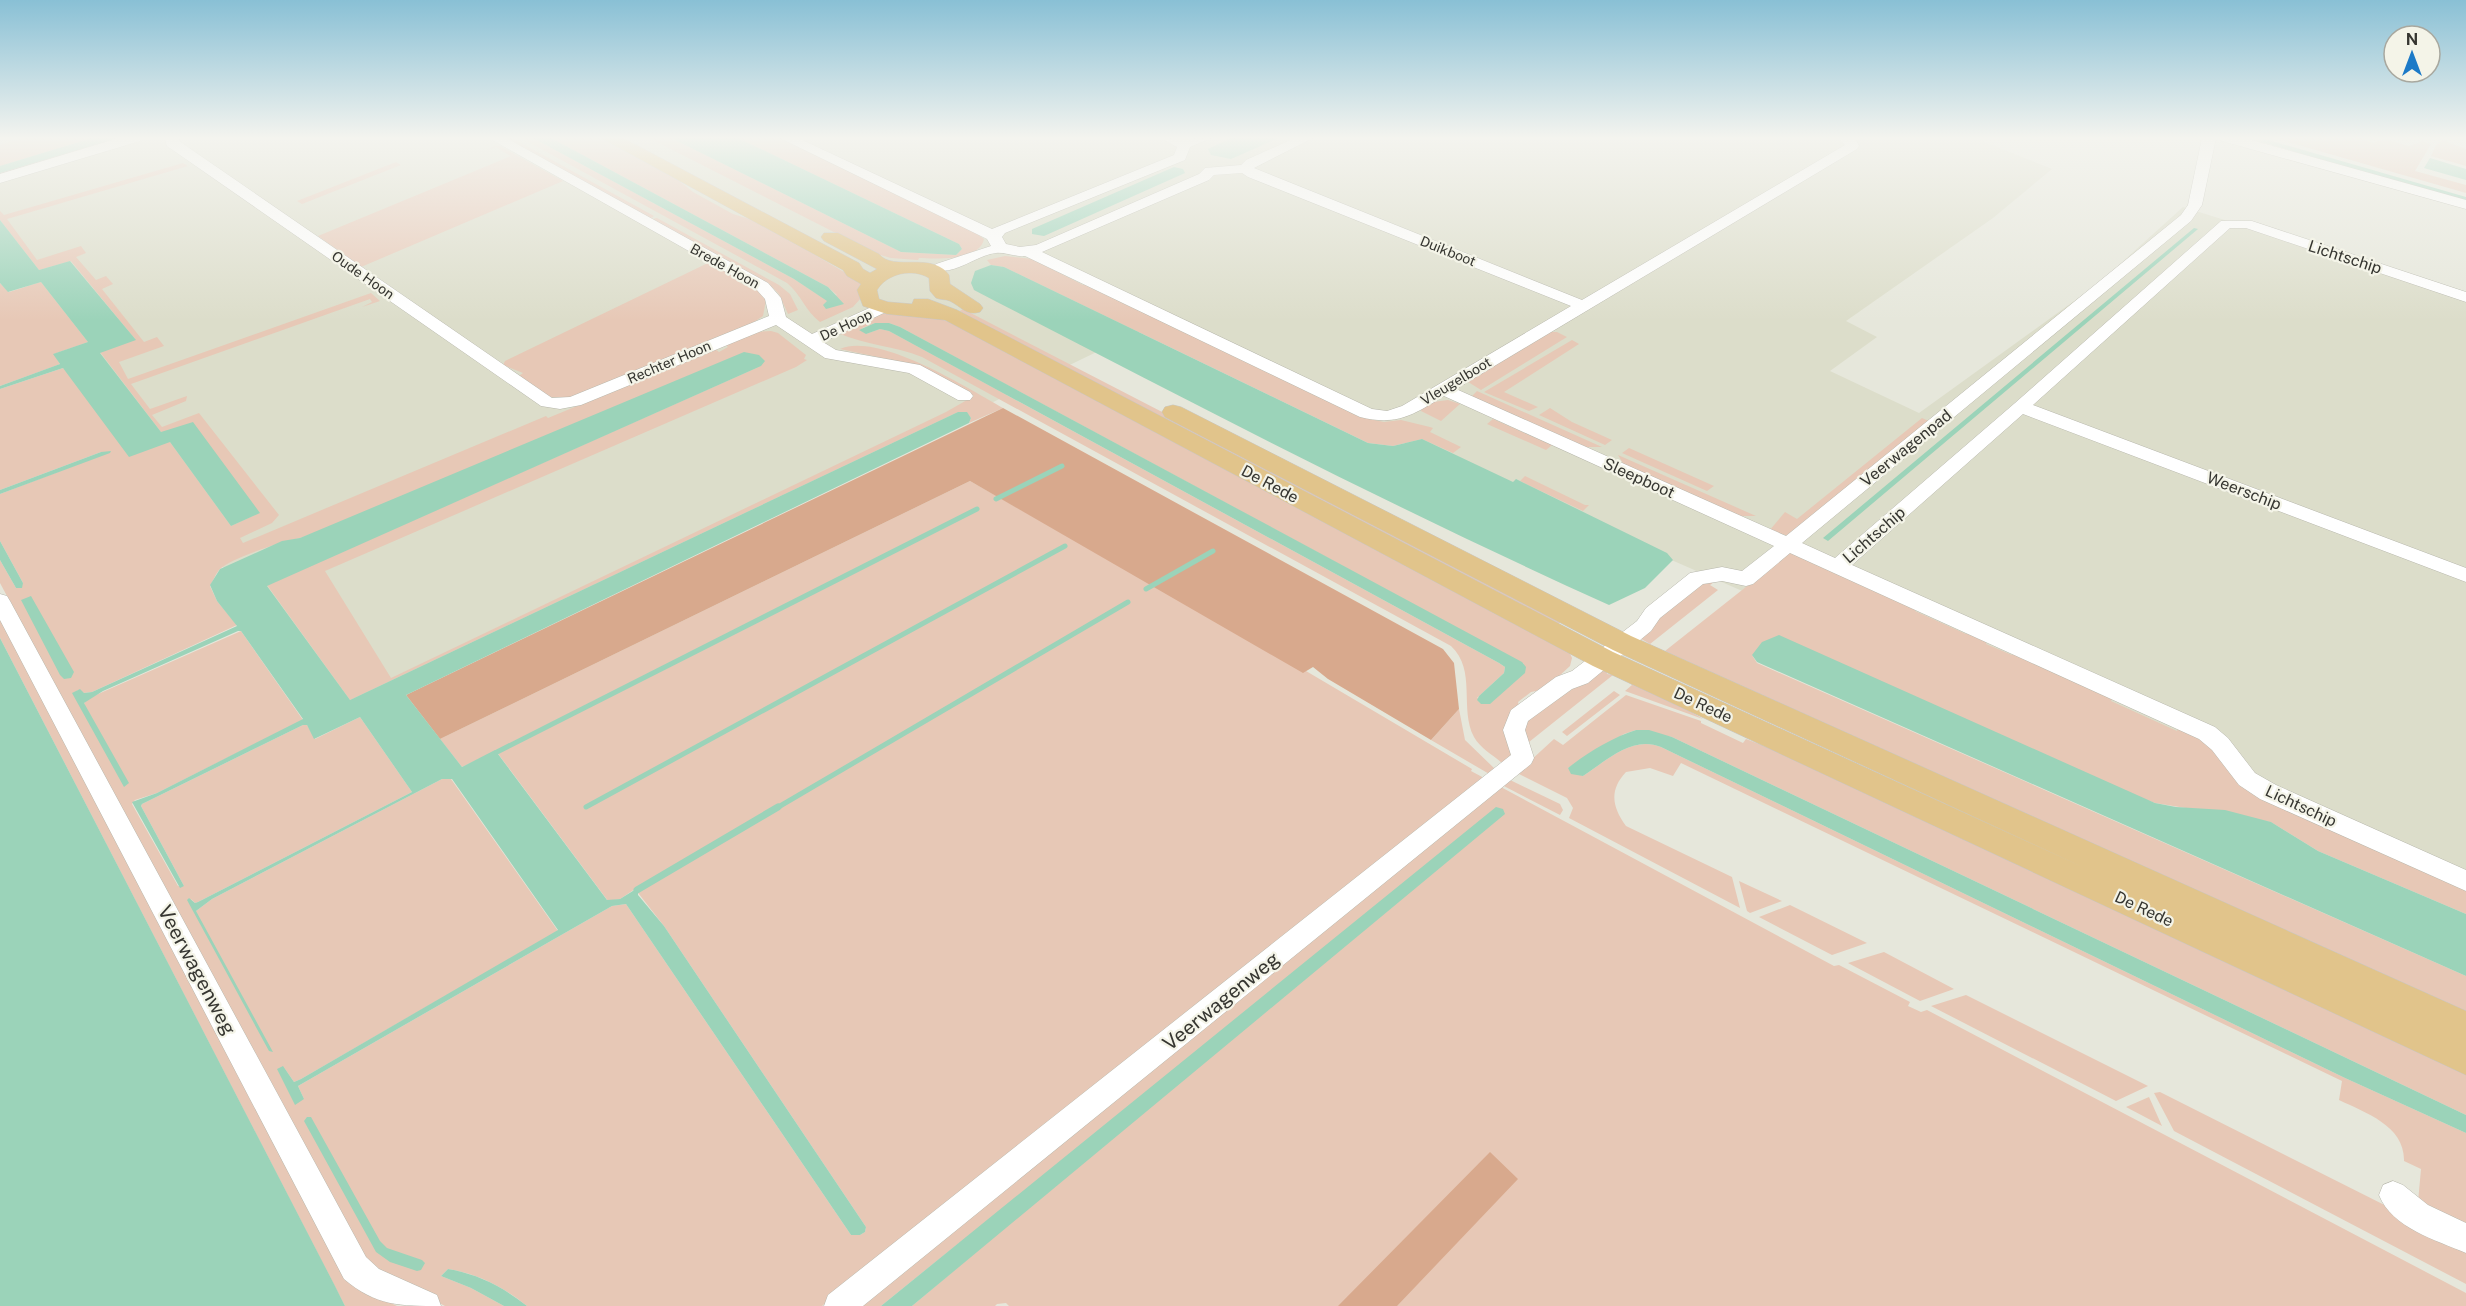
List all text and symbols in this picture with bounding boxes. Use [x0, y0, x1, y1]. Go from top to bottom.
north arrow [2382, 24, 2442, 84]
text: N [2406, 30, 2418, 49]
street label: Duikboot [1418, 233, 1478, 269]
street label: Lichtschip [2306, 236, 2384, 278]
street label: Brede Hoon [688, 240, 762, 292]
street label: Oude Hoon [329, 248, 397, 302]
street label: De Hoop [817, 306, 875, 344]
street label: Rechter Hoon [625, 337, 713, 387]
street label: Vleugelboot [1418, 354, 1494, 408]
street label: Veerwagenpad [1857, 406, 1955, 490]
street label: Sleepboot [1600, 454, 1678, 502]
street label: De Rede [1238, 461, 1302, 507]
street label: Weerschip [2204, 468, 2284, 514]
street label: Lichtschip [1839, 503, 1909, 567]
street label: De Rede [1671, 683, 1735, 727]
street label: Lichtschip [2262, 781, 2340, 831]
street label: De Rede [2112, 887, 2176, 931]
street label: Veerwagenweg [153, 901, 241, 1039]
street label: Veerwagenweg [1158, 947, 1284, 1055]

